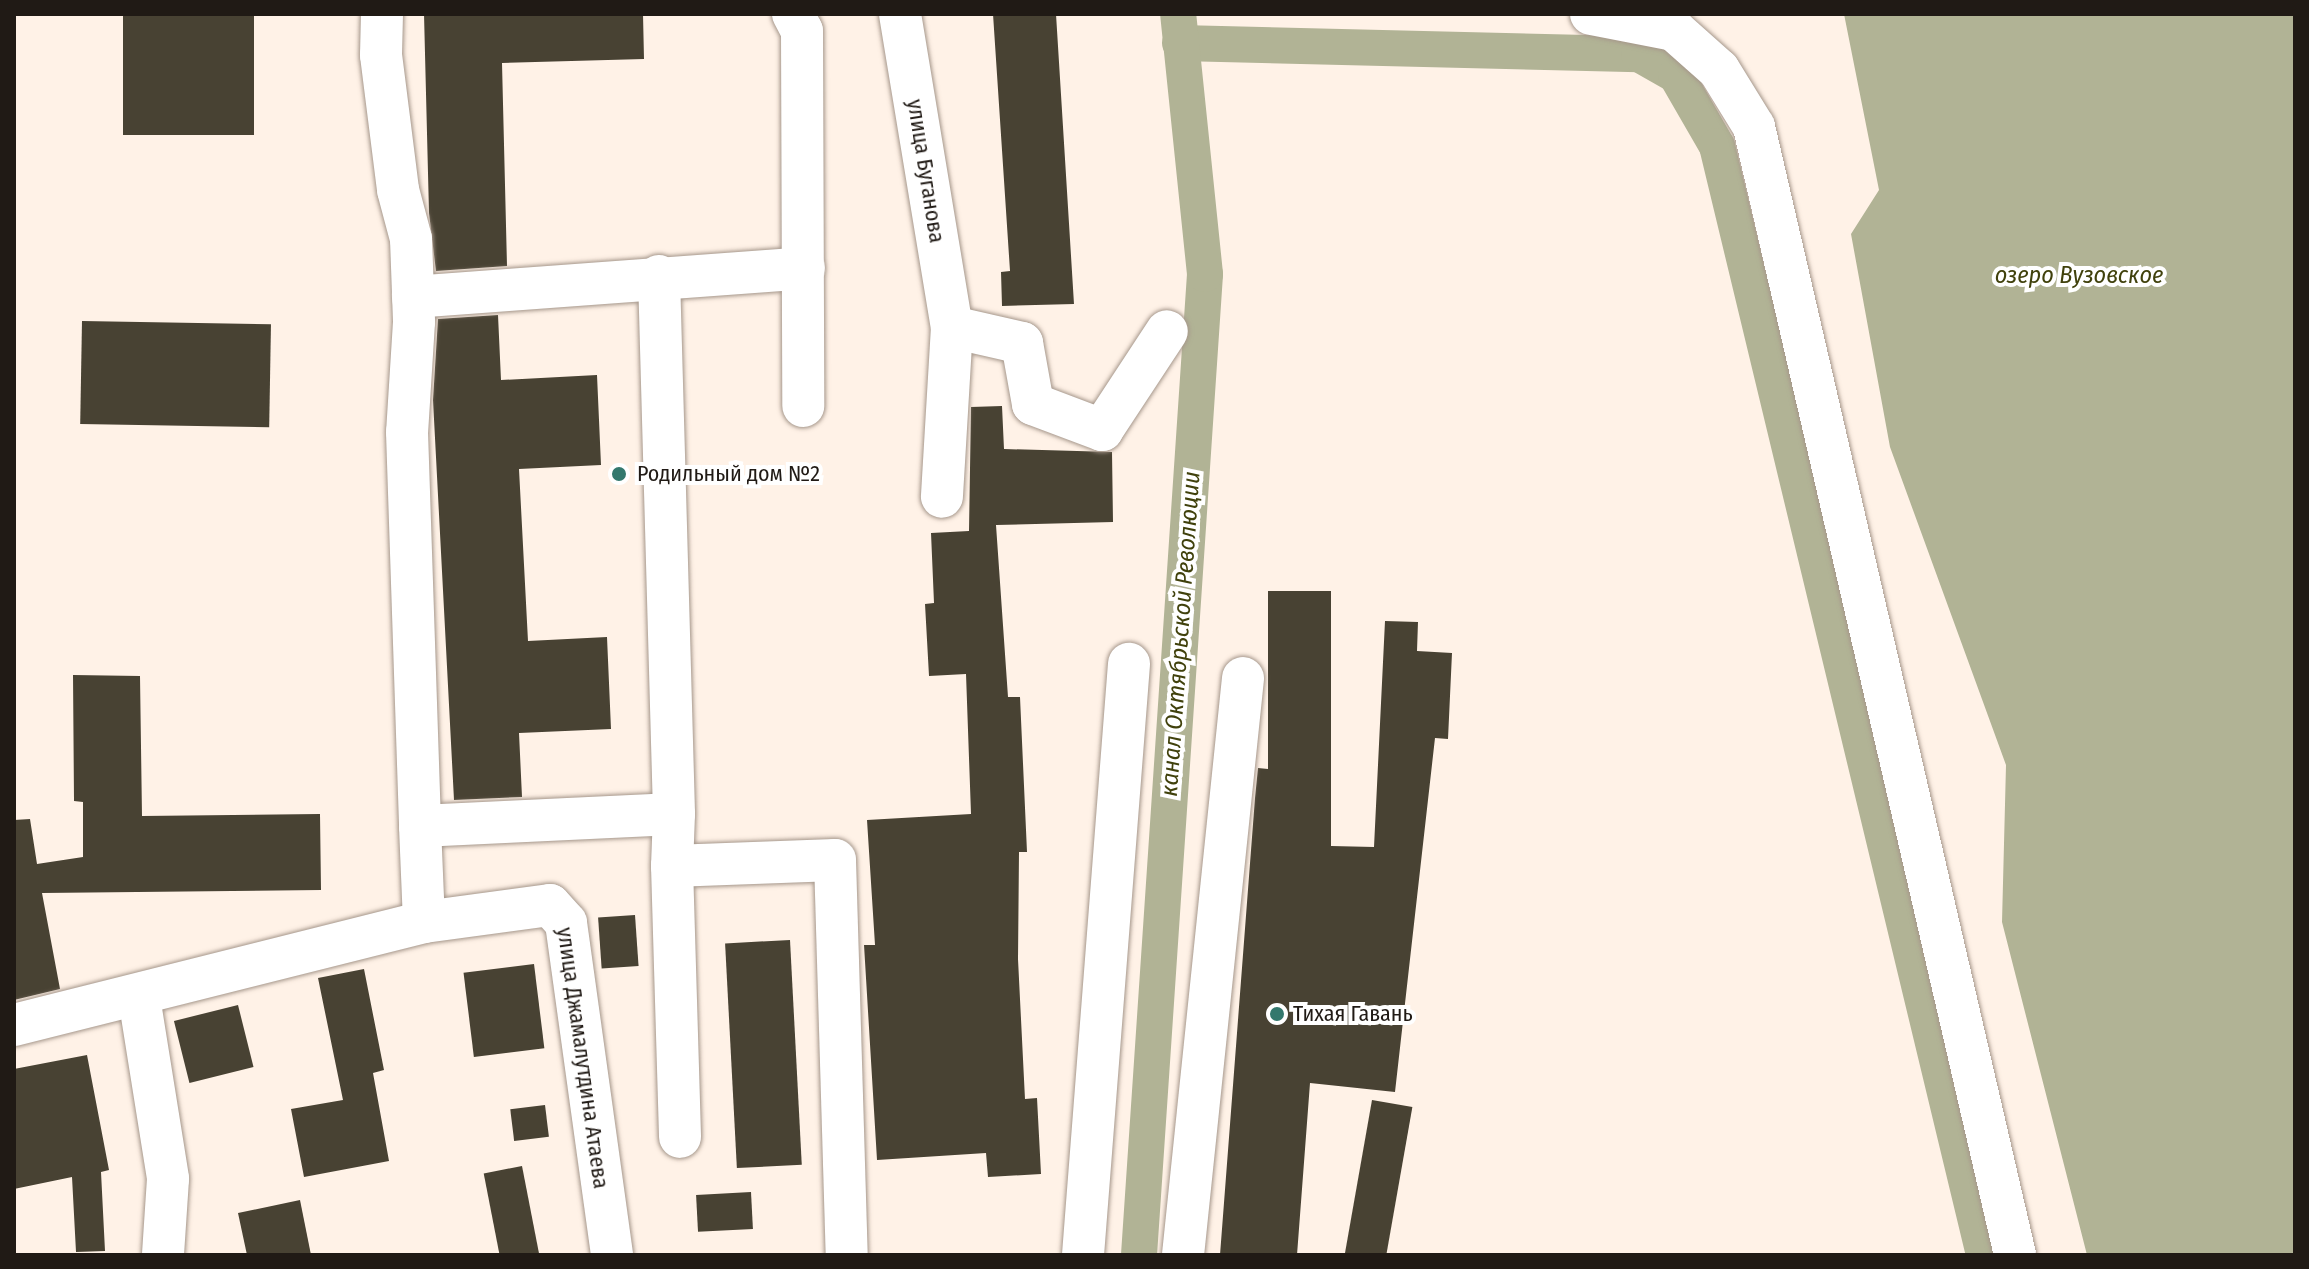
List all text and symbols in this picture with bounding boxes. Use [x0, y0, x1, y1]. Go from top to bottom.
street label: улица Буганова [902, 97, 950, 245]
water label: озеро Вузовское [1995, 262, 2163, 290]
place label: Родильный дом №2 [637, 461, 820, 487]
marker: Родильный дом №2 [608, 463, 630, 485]
water label: канал Октябрьской Революции [1155, 470, 1207, 798]
street label: улица Джамалутдина Атаева [552, 926, 614, 1190]
place label: Тихая Гавань [1293, 1001, 1413, 1027]
marker: Тихая Гавань [1268, 1005, 1286, 1023]

